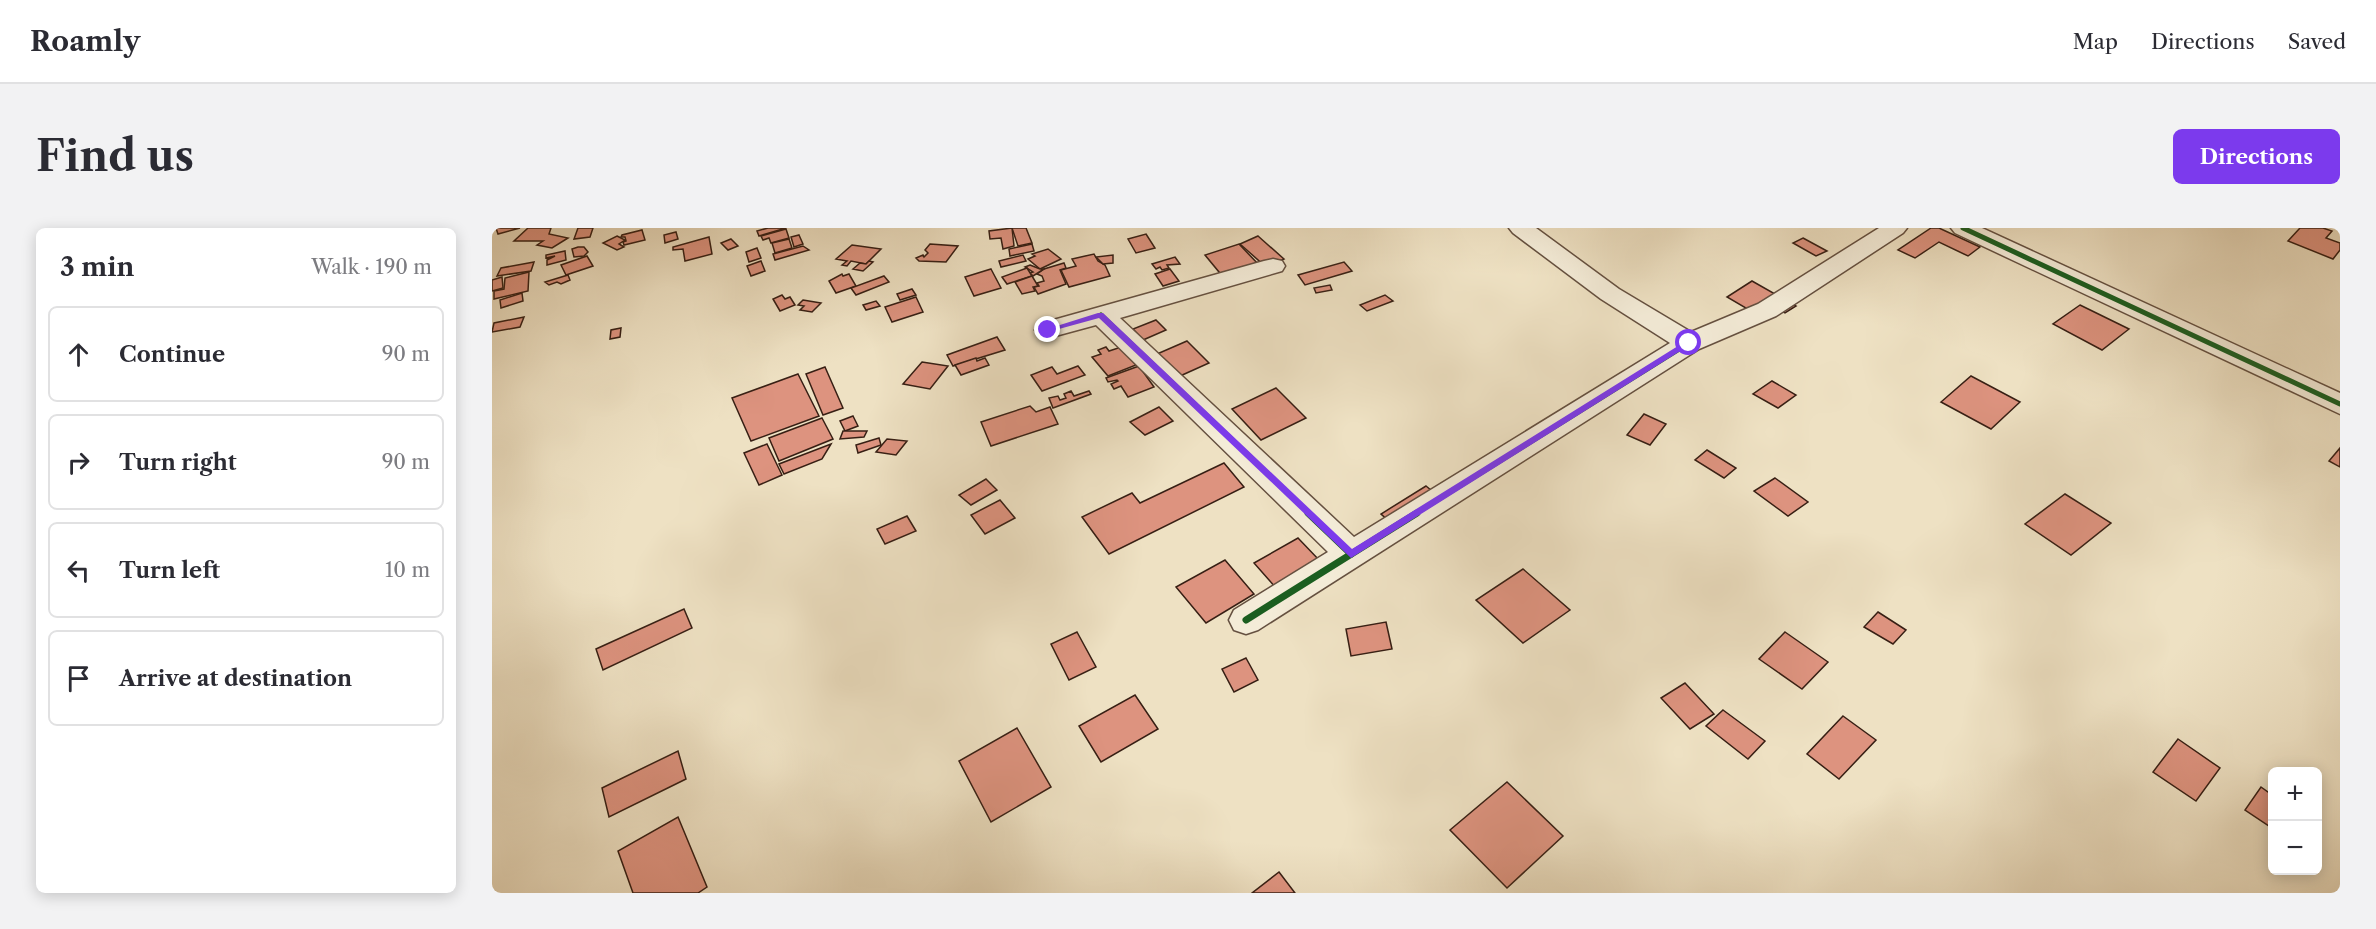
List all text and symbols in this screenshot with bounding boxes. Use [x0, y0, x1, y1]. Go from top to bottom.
text: Roamly [30, 24, 140, 58]
text: Map [2073, 29, 2118, 54]
text: Directions [2151, 29, 2255, 54]
text: Saved [2288, 29, 2346, 54]
button: Directions [2173, 129, 2340, 184]
text: Find us [36, 130, 194, 182]
text: 3 min [60, 251, 134, 283]
text: Walk · 190 m [311, 255, 432, 279]
route end [1034, 316, 1060, 342]
route start [1675, 329, 1701, 355]
icon: ahead [62, 338, 95, 371]
text: Continue [119, 341, 225, 368]
text: 90 m [382, 342, 430, 366]
icon: right [62, 446, 95, 479]
text: Turn right [119, 449, 237, 476]
text: 90 m [382, 450, 430, 474]
icon: left [62, 554, 95, 587]
text: Turn left [119, 557, 220, 584]
text: 10 m [385, 558, 430, 582]
icon: arrive [62, 662, 95, 695]
text: Arrive at destination [119, 665, 352, 692]
map controls [2268, 767, 2322, 875]
button: + [2268, 767, 2322, 821]
button: − [2268, 821, 2322, 875]

